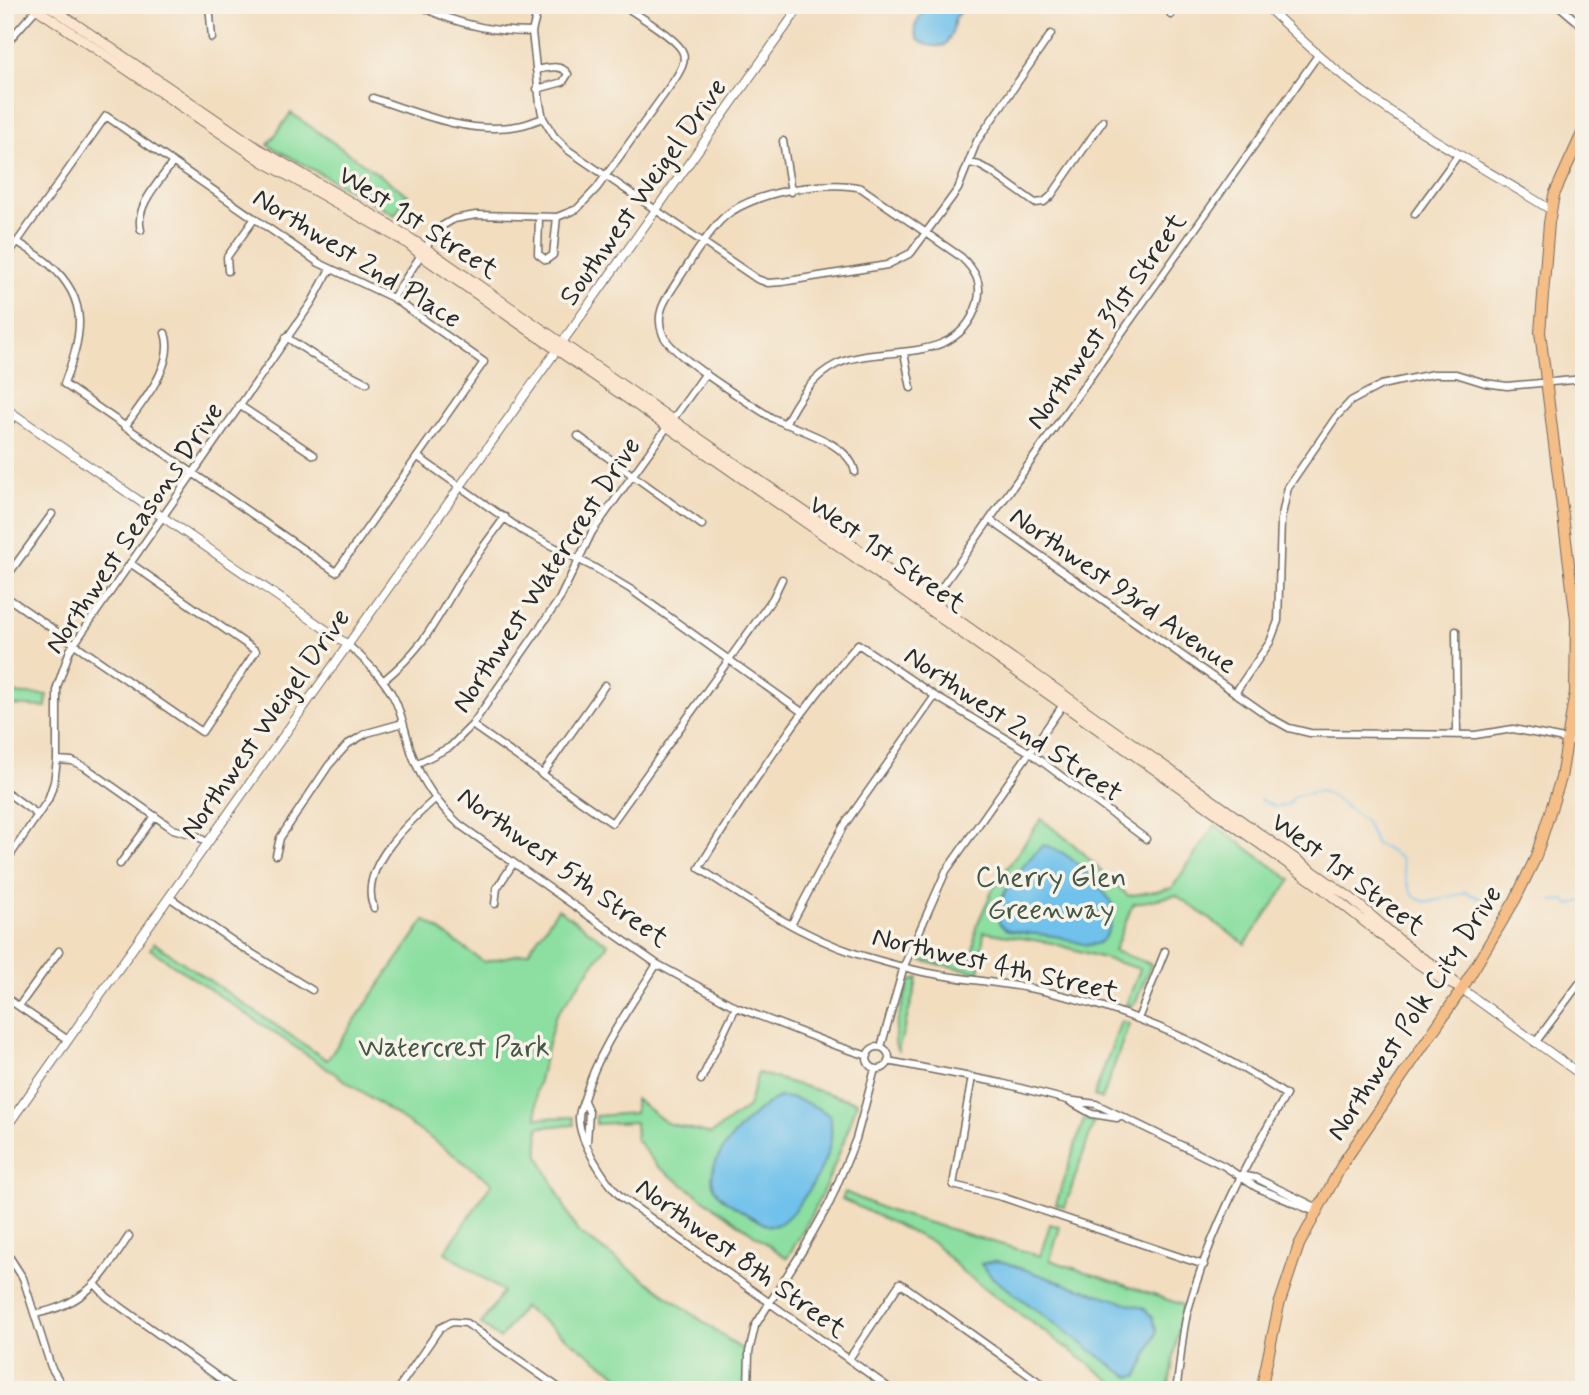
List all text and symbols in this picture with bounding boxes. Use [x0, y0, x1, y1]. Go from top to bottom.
street label: Southwest Weigel Drive [551, 71, 737, 314]
street label: West 1st Street [330, 157, 506, 289]
street label: Northwest 2nd Place [245, 180, 468, 338]
street label: Northwest 31st Street [1018, 205, 1196, 437]
street label: Northwest Seasons Drive [37, 395, 233, 662]
street label: Northwest Watercrest Drive [444, 430, 650, 721]
street label: West 1st Street [800, 487, 973, 623]
street label: Northwest 93rd Avenue [1002, 499, 1244, 683]
street label: Northwest Weigel Drive [172, 602, 360, 847]
street label: Northwest 2nd Street [896, 638, 1129, 812]
street label: Northwest 5th Street [449, 779, 676, 958]
street label: West 1st Street [1263, 805, 1433, 946]
park label: Cherry Glen Greenway [976, 860, 1126, 929]
street label: Northwest Polk City Drive [1319, 879, 1512, 1148]
street label: Northwest 4th Street [868, 919, 1123, 1012]
park label: Watercrest Park [358, 1030, 550, 1067]
street label: Northwest 8th Street [628, 1170, 854, 1348]

